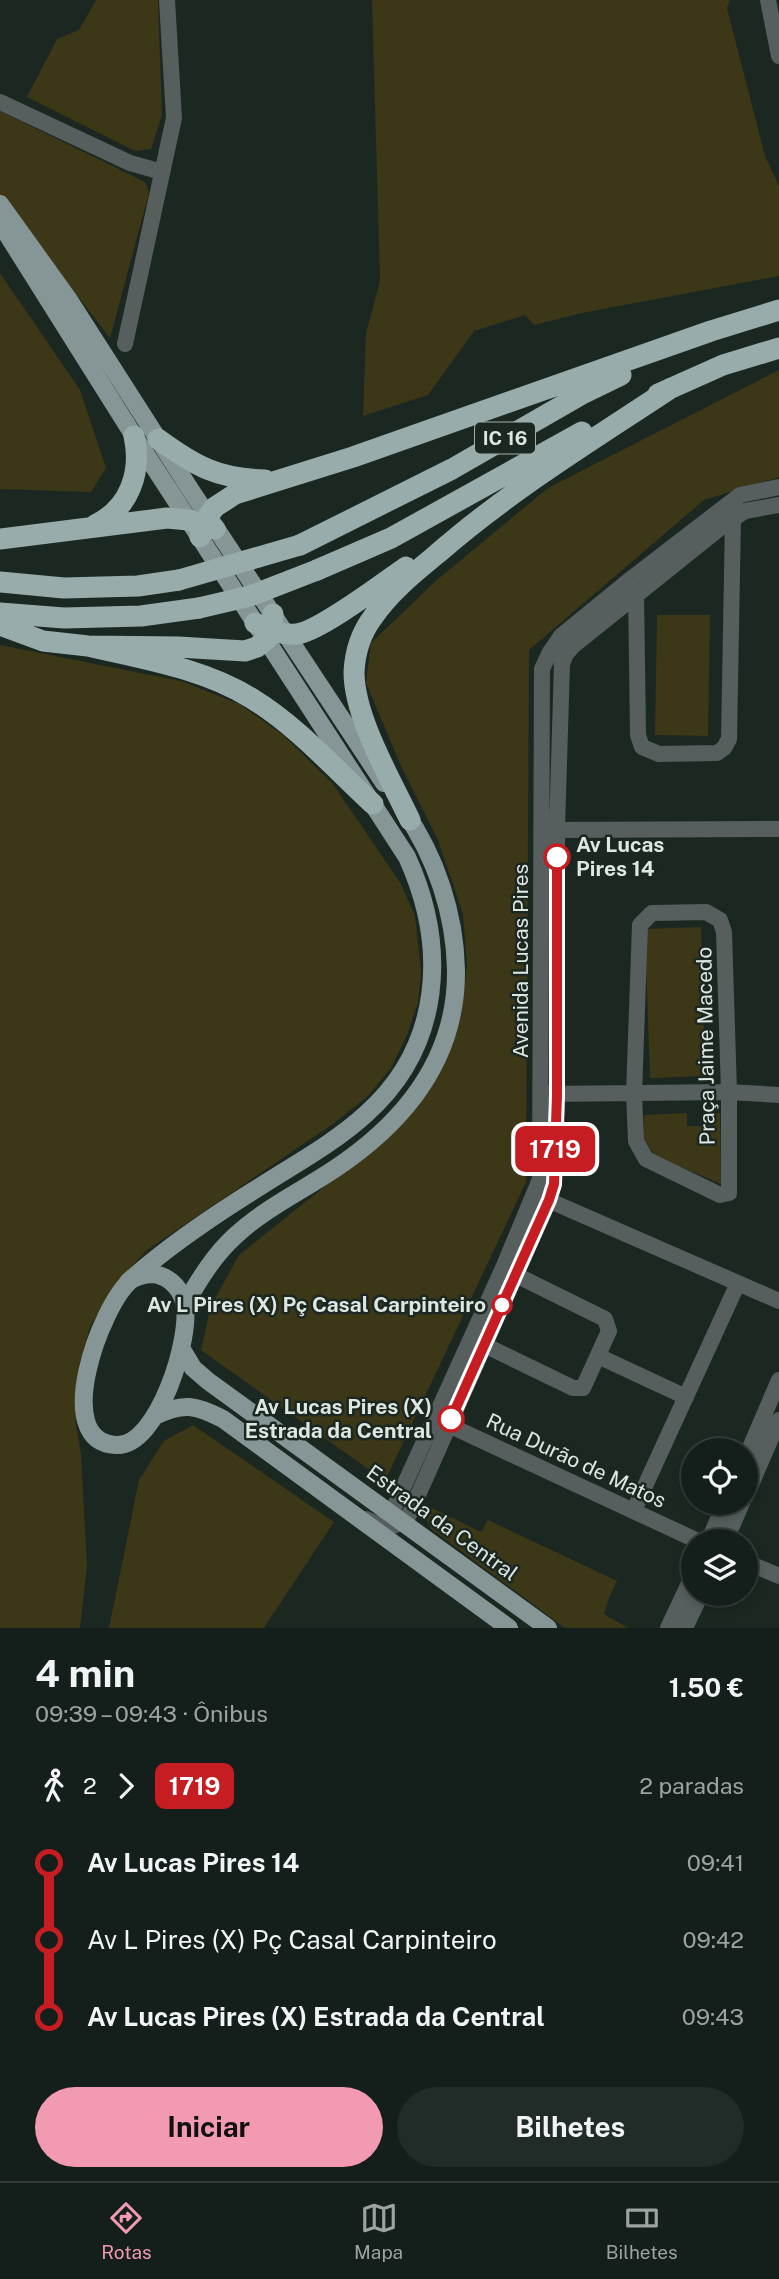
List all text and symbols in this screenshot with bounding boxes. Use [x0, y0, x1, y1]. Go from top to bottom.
road number: IC 16 [475, 422, 535, 453]
place label: Av Lucas Pires 14 [576, 832, 664, 881]
marker: Av Lucas Pires 14 [544, 844, 570, 870]
street label: Avenida Lucas Pires [508, 864, 533, 1058]
street label: Praça Jaime Macedo [691, 946, 720, 1146]
line badge: 1719 [506, 1126, 604, 1172]
text: 1719 [529, 1135, 581, 1163]
place label: Av L Pires (X) Pç Casal Carpinteiro [147, 1292, 486, 1317]
marker: Av L Pires (X) Pç Casal Carpinteiro [492, 1295, 512, 1315]
place label: Av Lucas Pires (X) Estrada da Central [245, 1394, 432, 1443]
marker: Av Lucas Pires (X) Estrada da Central [438, 1406, 464, 1432]
street label: Rua Durão de Matos [482, 1408, 670, 1513]
map controls [681, 1438, 758, 1606]
button: locate [681, 1438, 758, 1515]
street label: Estrada da Central [362, 1459, 523, 1586]
button: layers [681, 1529, 758, 1606]
text: 4 min [35, 1651, 135, 1696]
text: 1.50 € [669, 1672, 744, 1703]
text: 09:39 – 09:43 · Ônibus [35, 1700, 268, 1727]
icon: walk [35, 1767, 73, 1805]
icon: forward [107, 1767, 145, 1805]
text: 2 [83, 1772, 97, 1799]
text: 1719 [169, 1772, 220, 1800]
text: 2 paradas [639, 1772, 744, 1799]
text: Av Lucas Pires 14 [87, 1847, 299, 1878]
text: 09:41 [687, 1849, 744, 1876]
text: Av L Pires (X) Pç Casal Carpinteiro [87, 1924, 497, 1955]
text: 09:42 [683, 1926, 744, 1953]
text: Av Lucas Pires (X) Estrada da Central [87, 2001, 545, 2032]
text: 09:43 [682, 2003, 744, 2030]
button: Iniciar [35, 2087, 383, 2167]
button: Bilhetes [397, 2087, 744, 2167]
tab: Rotas [101, 2199, 152, 2263]
tab: Mapa [354, 2199, 403, 2263]
tab: Bilhetes [606, 2199, 678, 2263]

